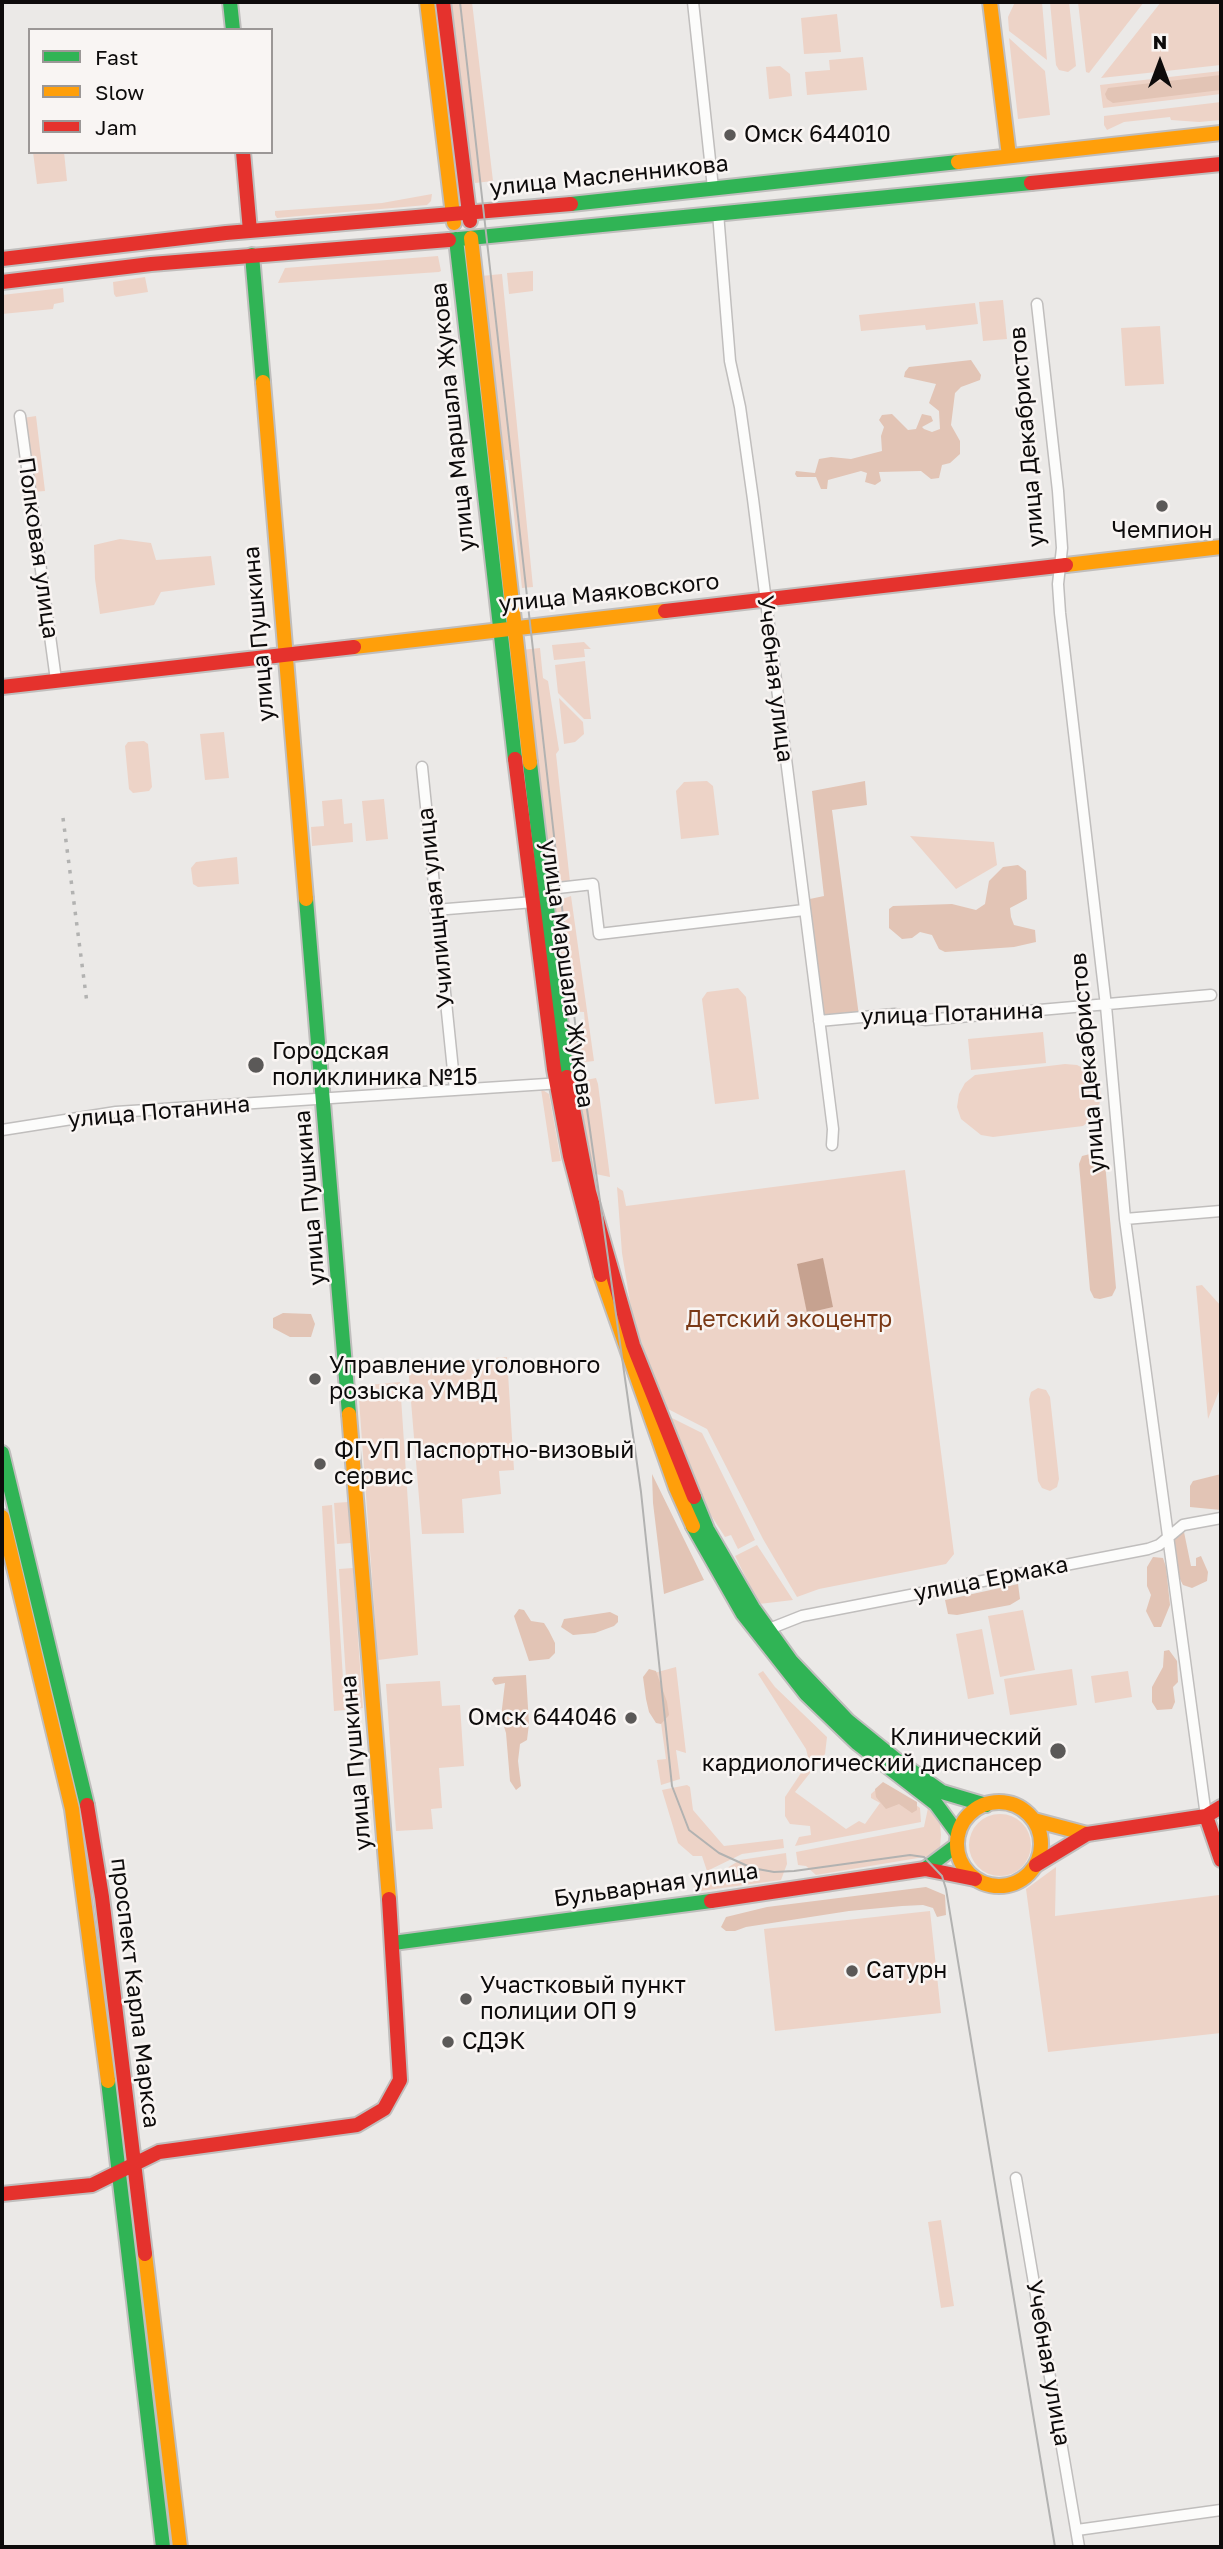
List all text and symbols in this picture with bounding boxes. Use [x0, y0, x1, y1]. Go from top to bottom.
legend [28, 28, 273, 154]
north arrow [1125, 28, 1195, 98]
text: N [1153, 30, 1167, 53]
text: Fast [95, 44, 138, 70]
text: Slow [95, 79, 144, 105]
text: Jam [95, 114, 137, 140]
place label: Омск 644010 [744, 121, 891, 149]
marker: Омск 644010 [722, 127, 738, 143]
street label: улица Масленникова [488, 150, 730, 202]
street label: улица Маршала Жукова [425, 281, 481, 553]
street label: улица Декабристов [1004, 326, 1050, 548]
street label: Полковая улица [12, 455, 64, 641]
marker: Чемпион [1154, 498, 1170, 514]
place label: Чемпион [1112, 517, 1212, 545]
street label: улица Пушкина [238, 545, 280, 723]
street label: улица Маяковского [497, 568, 721, 618]
street label: Учебная улица [751, 594, 799, 764]
street label: Училищная улица [412, 806, 460, 1010]
street label: улица Маршала Жукова [535, 838, 599, 1110]
street label: улица Декабристов [1065, 952, 1111, 1174]
street label: улица Потанина [860, 997, 1044, 1031]
place label: Городская поликлиника №15 [272, 1038, 478, 1092]
marker: Городская поликлиника №15 [246, 1055, 266, 1075]
street label: улица Потанина [67, 1090, 251, 1134]
street label: улица Пушкина [289, 1109, 331, 1287]
park label: Детский экоцентр [686, 1306, 892, 1334]
place label: Управление уголовного розыска УМВД [329, 1352, 600, 1406]
marker: Управление уголовного розыска УМВД [307, 1371, 323, 1387]
place label: ФГУП Паспортно-визовый сервис [334, 1437, 634, 1491]
marker: ФГУП Паспортно-визовый сервис [312, 1456, 328, 1472]
street label: улица Ермака [911, 1550, 1071, 1608]
street label: улица Пушкина [335, 1674, 377, 1852]
place label: Омск 644046 [468, 1704, 617, 1732]
marker: Омск 644046 [623, 1710, 639, 1726]
place label: Клинический кардиологический диспансер [702, 1724, 1042, 1778]
marker: Клинический кардиологический диспансер [1048, 1741, 1068, 1761]
street label: проспект Карла Маркса [105, 1856, 165, 2130]
street label: Бульварная улица [552, 1857, 760, 1913]
place label: Сатурн [866, 1957, 947, 1985]
marker: Сатурн [844, 1963, 860, 1979]
place label: Участковый пункт полиции ОП 9 [480, 1972, 686, 2026]
marker: Участковый пункт полиции ОП 9 [458, 1991, 474, 2007]
place label: СДЭК [462, 2028, 525, 2056]
marker: СДЭК [440, 2034, 456, 2050]
street label: Учебная улица [1020, 2278, 1076, 2448]

